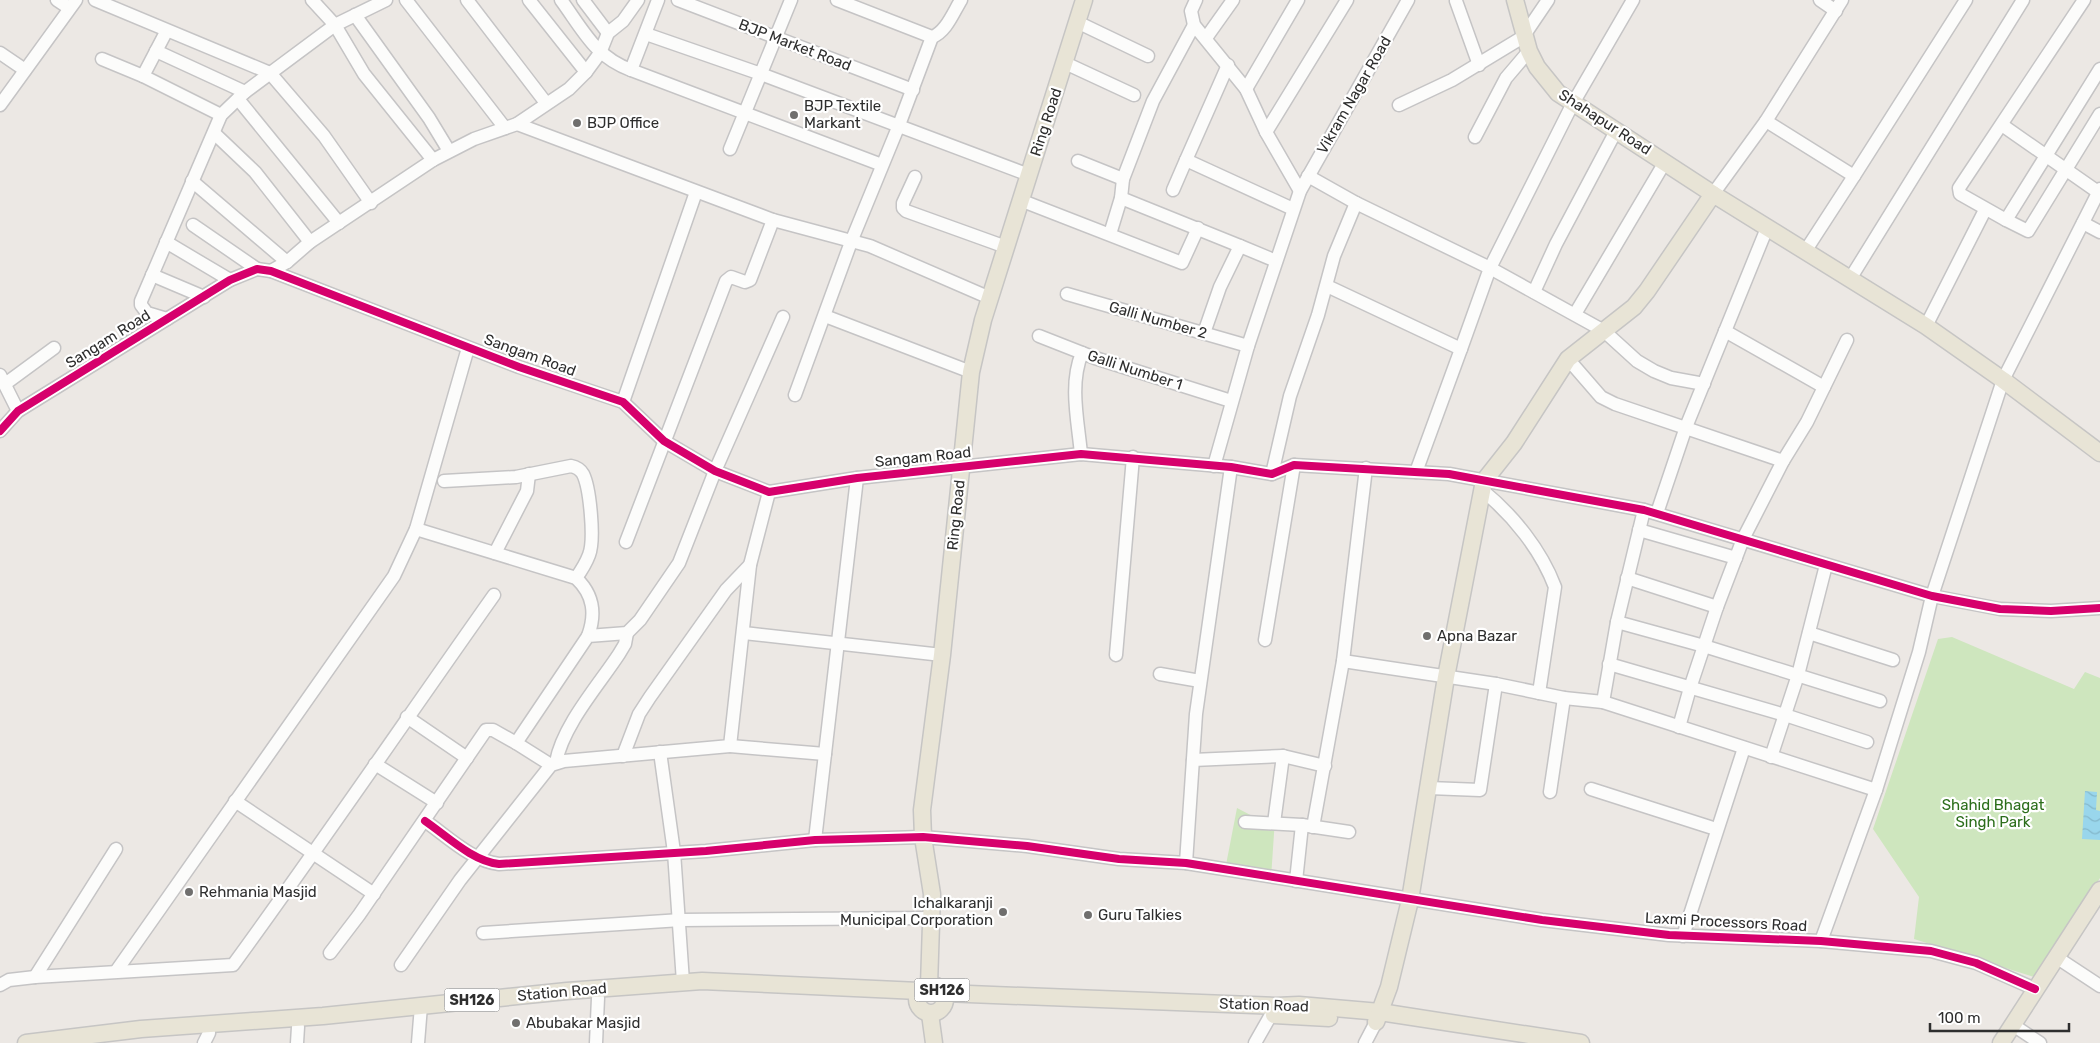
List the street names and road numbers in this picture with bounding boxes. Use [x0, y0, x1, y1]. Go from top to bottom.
street label: BJP Market Road [736, 15, 854, 75]
street label: Vikram Nagar Road [1313, 33, 1395, 157]
street label: Shahapur Road [1555, 85, 1655, 159]
street label: Ring Road [1027, 86, 1065, 158]
street label: Galli Number 2 [1107, 297, 1209, 343]
street label: Sangam Road [62, 306, 154, 372]
street label: Sangam Road [482, 330, 578, 380]
street label: Galli Number 1 [1085, 346, 1185, 394]
street label: Sangam Road [874, 443, 972, 471]
street label: Ring Road [943, 479, 969, 551]
street label: Laxmi Processors Road [1644, 909, 1808, 935]
road number: SH126 [914, 978, 970, 1002]
street label: Station Road [516, 979, 608, 1005]
road number: SH126 [444, 988, 500, 1012]
street label: Station Road [1219, 994, 1309, 1016]

